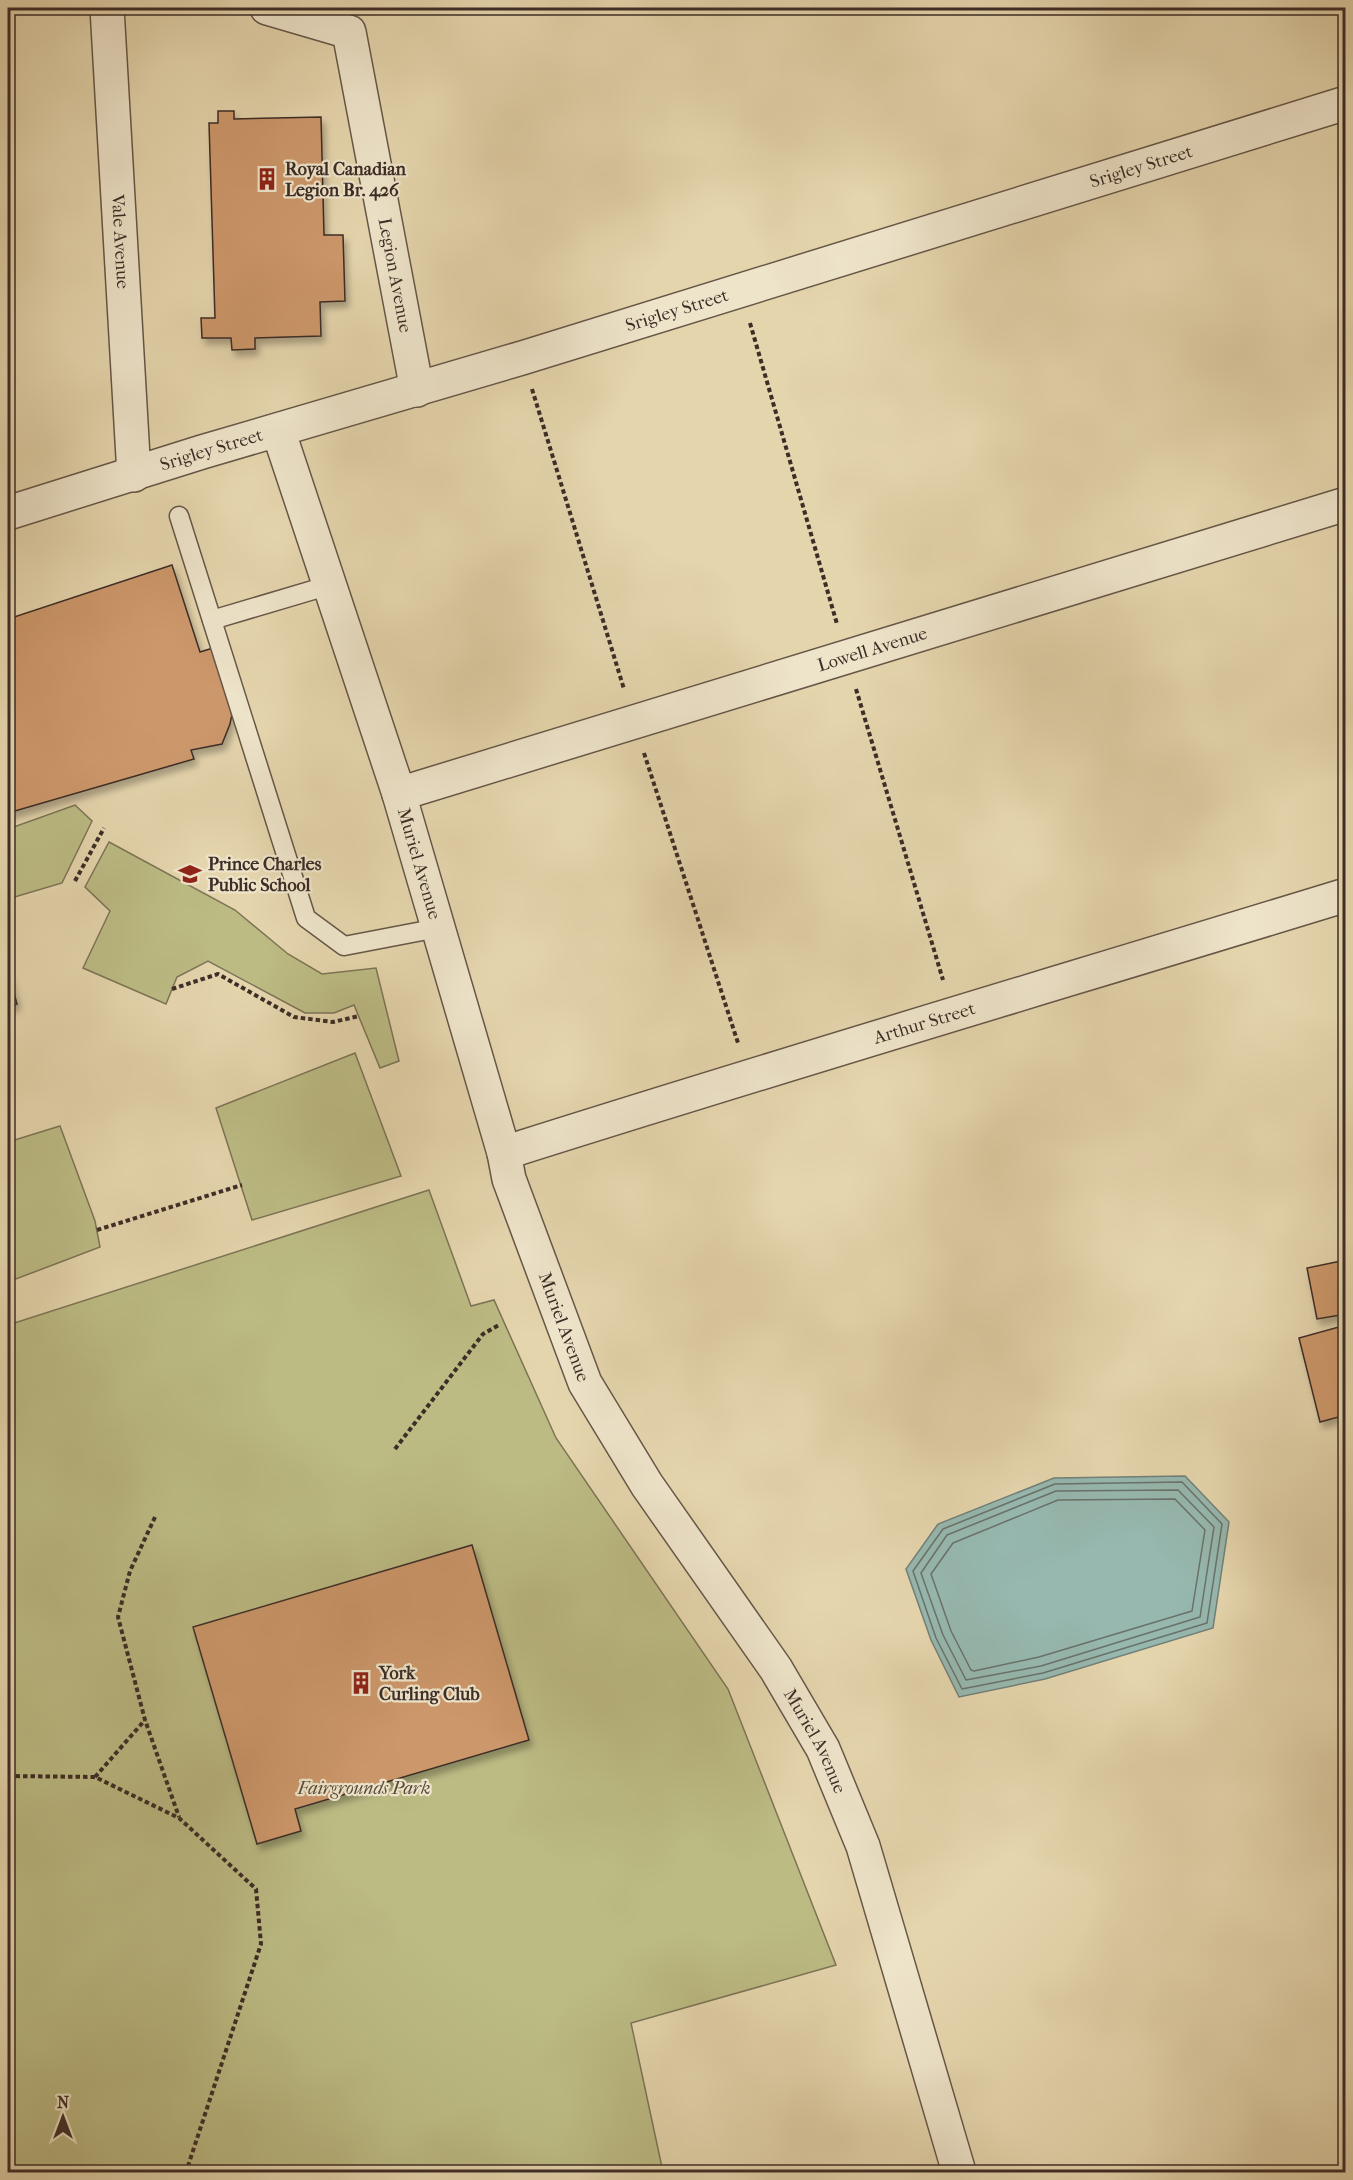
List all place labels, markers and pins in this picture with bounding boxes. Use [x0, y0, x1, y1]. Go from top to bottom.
place label: Royal Canadian Legion Br. 426 [285, 159, 407, 201]
building icon: Royal Canadian Legion Br. 426 [254, 166, 280, 192]
place label: Prince Charles Public School [208, 854, 322, 896]
school or university icon: Prince Charles Public School [177, 861, 203, 887]
place label: York Curling Club [378, 1663, 480, 1705]
building icon: York Curling Club [348, 1670, 374, 1696]

